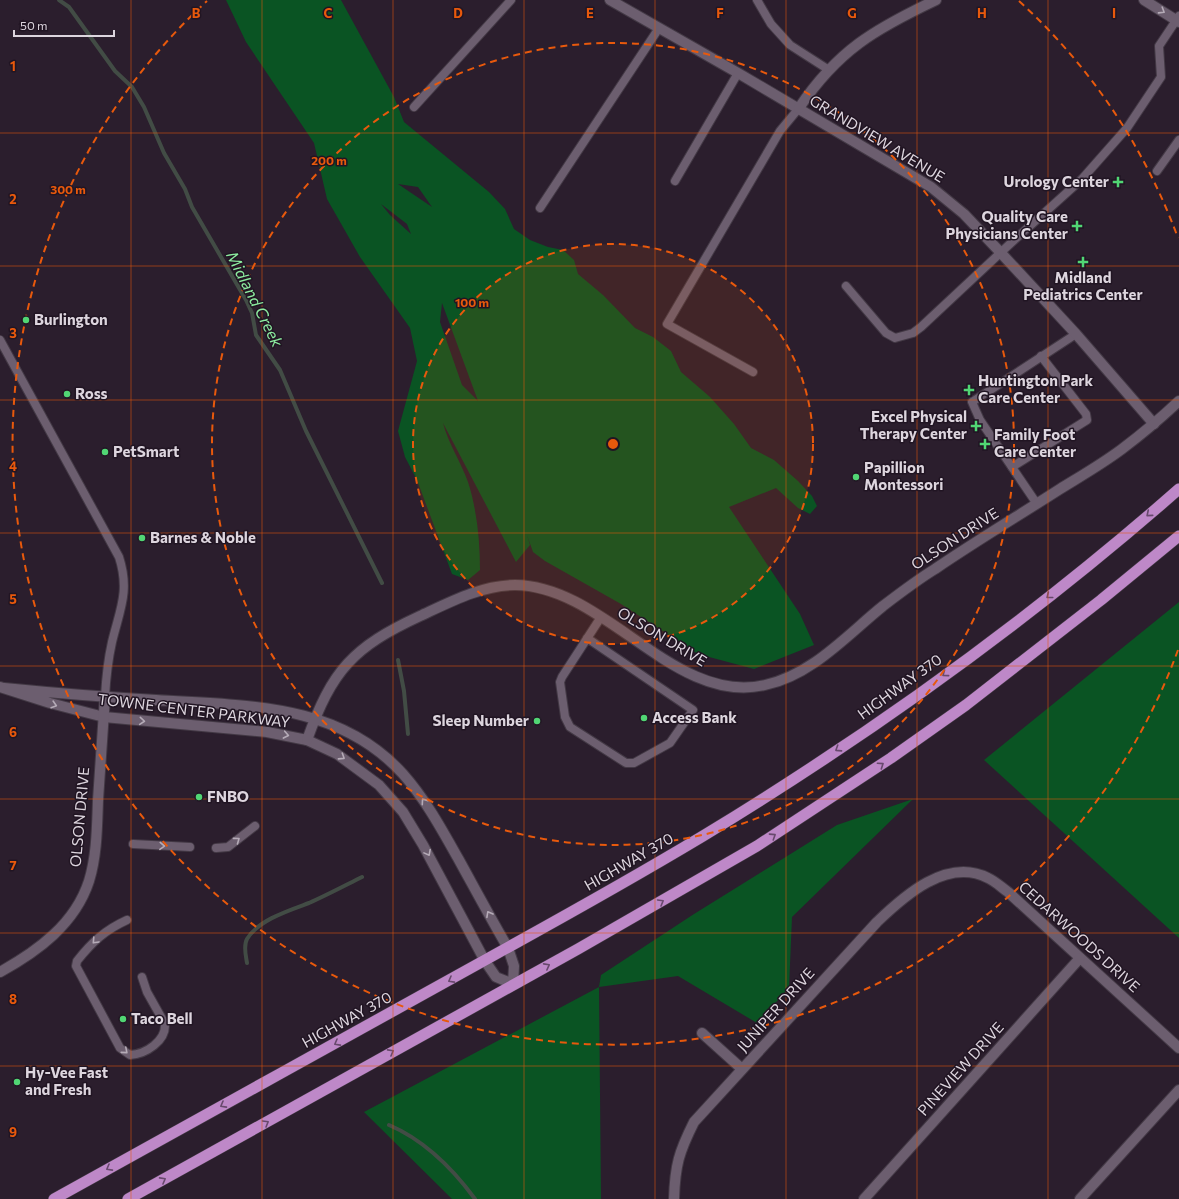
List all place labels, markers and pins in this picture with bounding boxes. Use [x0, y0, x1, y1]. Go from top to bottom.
place label: Urology Center [1004, 172, 1109, 190]
marker: Urology Center [1112, 176, 1124, 188]
place label: Quality Care Physicians Center [945, 207, 1068, 242]
marker: Quality Care Physicians Center [1071, 220, 1083, 232]
marker: Midland Pediatrics Center [1077, 256, 1089, 268]
place label: Midland Pediatrics Center [1023, 268, 1143, 303]
place label: Burlington [34, 310, 108, 328]
marker: Burlington [21, 315, 31, 325]
place label: Huntington Park Care Center [978, 371, 1094, 406]
place label: Ross [75, 384, 108, 402]
marker: Huntington Park Care Center [963, 384, 975, 396]
marker: Ross [62, 389, 72, 399]
place label: Excel Physical Therapy Center [860, 407, 967, 442]
marker: Excel Physical Therapy Center [970, 420, 982, 432]
place label: Family Foot Care Center [994, 425, 1076, 460]
centre of rings [606, 437, 620, 451]
marker: Family Foot Care Center [979, 438, 991, 450]
place label: PetSmart [113, 442, 179, 460]
marker: PetSmart [100, 447, 110, 457]
place label: Papillion Montessori [864, 458, 943, 493]
marker: Papillion Montessori [851, 472, 861, 482]
place label: Barnes & Noble [150, 528, 256, 546]
marker: Barnes & Noble [137, 533, 147, 543]
place label: Access Bank [652, 708, 737, 726]
place label: Sleep Number [433, 711, 529, 729]
marker: Access Bank [639, 713, 649, 723]
marker: Sleep Number [532, 716, 542, 726]
place label: FNBO [207, 787, 249, 805]
marker: FNBO [194, 792, 204, 802]
place label: Taco Bell [131, 1009, 193, 1027]
marker: Taco Bell [118, 1014, 128, 1024]
place label: Hy-Vee Fast and Fresh [25, 1063, 108, 1098]
marker: Hy-Vee Fast and Fresh [12, 1077, 22, 1087]

